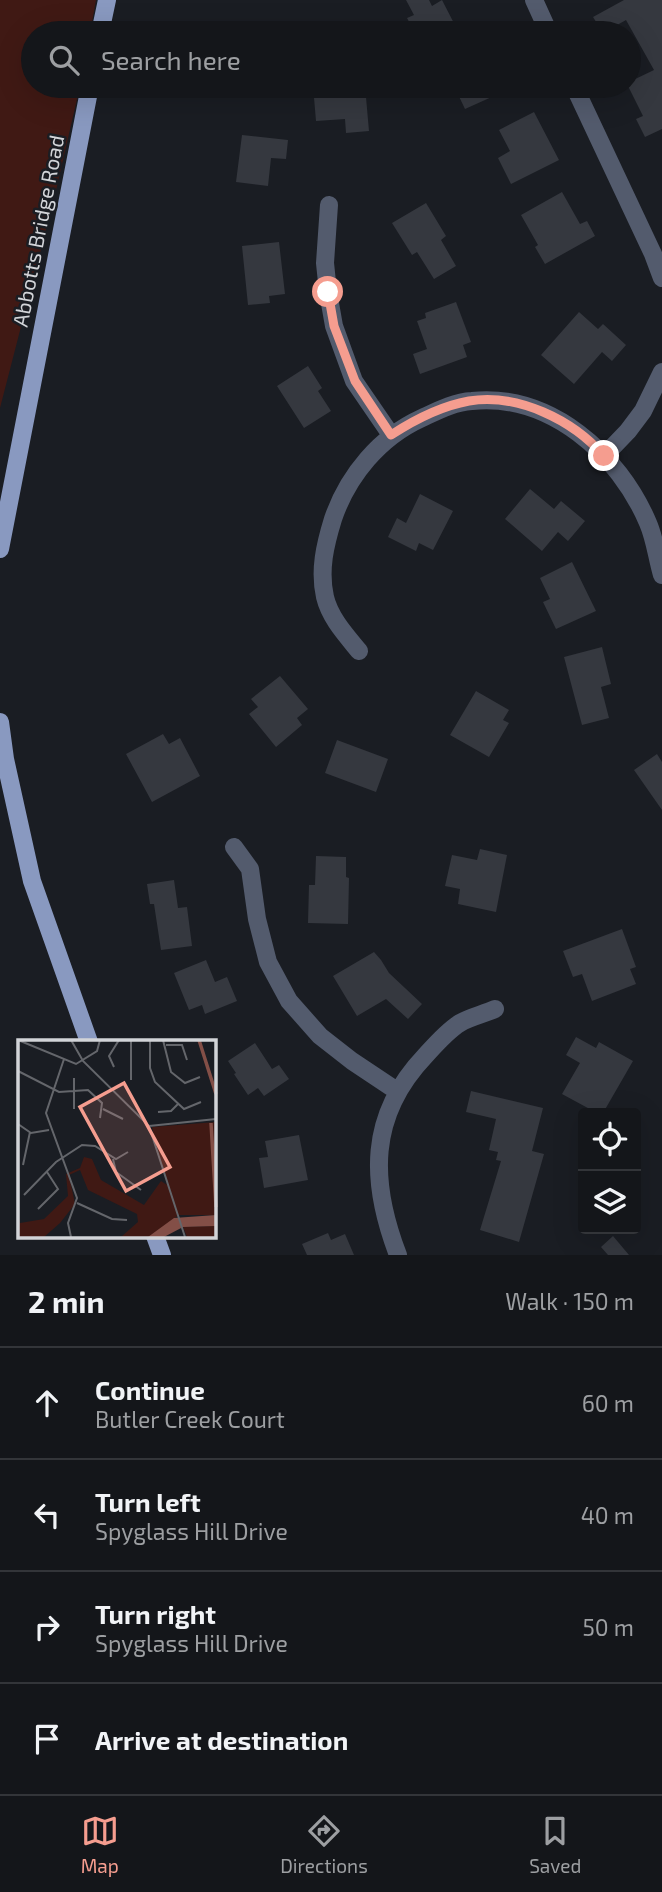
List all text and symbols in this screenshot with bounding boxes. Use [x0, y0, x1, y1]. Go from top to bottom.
search box [21, 21, 641, 98]
icon: search [45, 41, 83, 79]
text: Search here [101, 44, 241, 75]
street label: Abbotts Bridge Road [7, 133, 68, 329]
route start [312, 276, 343, 307]
route end [588, 440, 619, 471]
inset map [18, 1040, 215, 1238]
map controls [578, 1108, 641, 1234]
button: locate [578, 1108, 641, 1171]
button: layers [578, 1171, 641, 1234]
text: 2 min [28, 1283, 105, 1319]
text: Walk · 150 m [505, 1287, 634, 1315]
text: Continue [95, 1374, 205, 1405]
icon: ahead [28, 1384, 66, 1422]
text: 60 m [582, 1389, 634, 1417]
text: Butler Creek Court [95, 1405, 285, 1433]
text: Turn left [95, 1486, 201, 1517]
icon: left [28, 1496, 66, 1534]
text: 40 m [581, 1501, 634, 1529]
text: Spyglass Hill Drive [95, 1517, 288, 1545]
text: Turn right [95, 1598, 216, 1629]
icon: right [28, 1608, 66, 1646]
text: 50 m [583, 1613, 634, 1641]
text: Spyglass Hill Drive [95, 1629, 288, 1657]
icon: arrive [28, 1720, 66, 1758]
text: Arrive at destination [95, 1724, 348, 1755]
tab: Map [81, 1812, 119, 1877]
tab: Directions [280, 1812, 368, 1877]
tab: Saved [529, 1812, 581, 1877]

